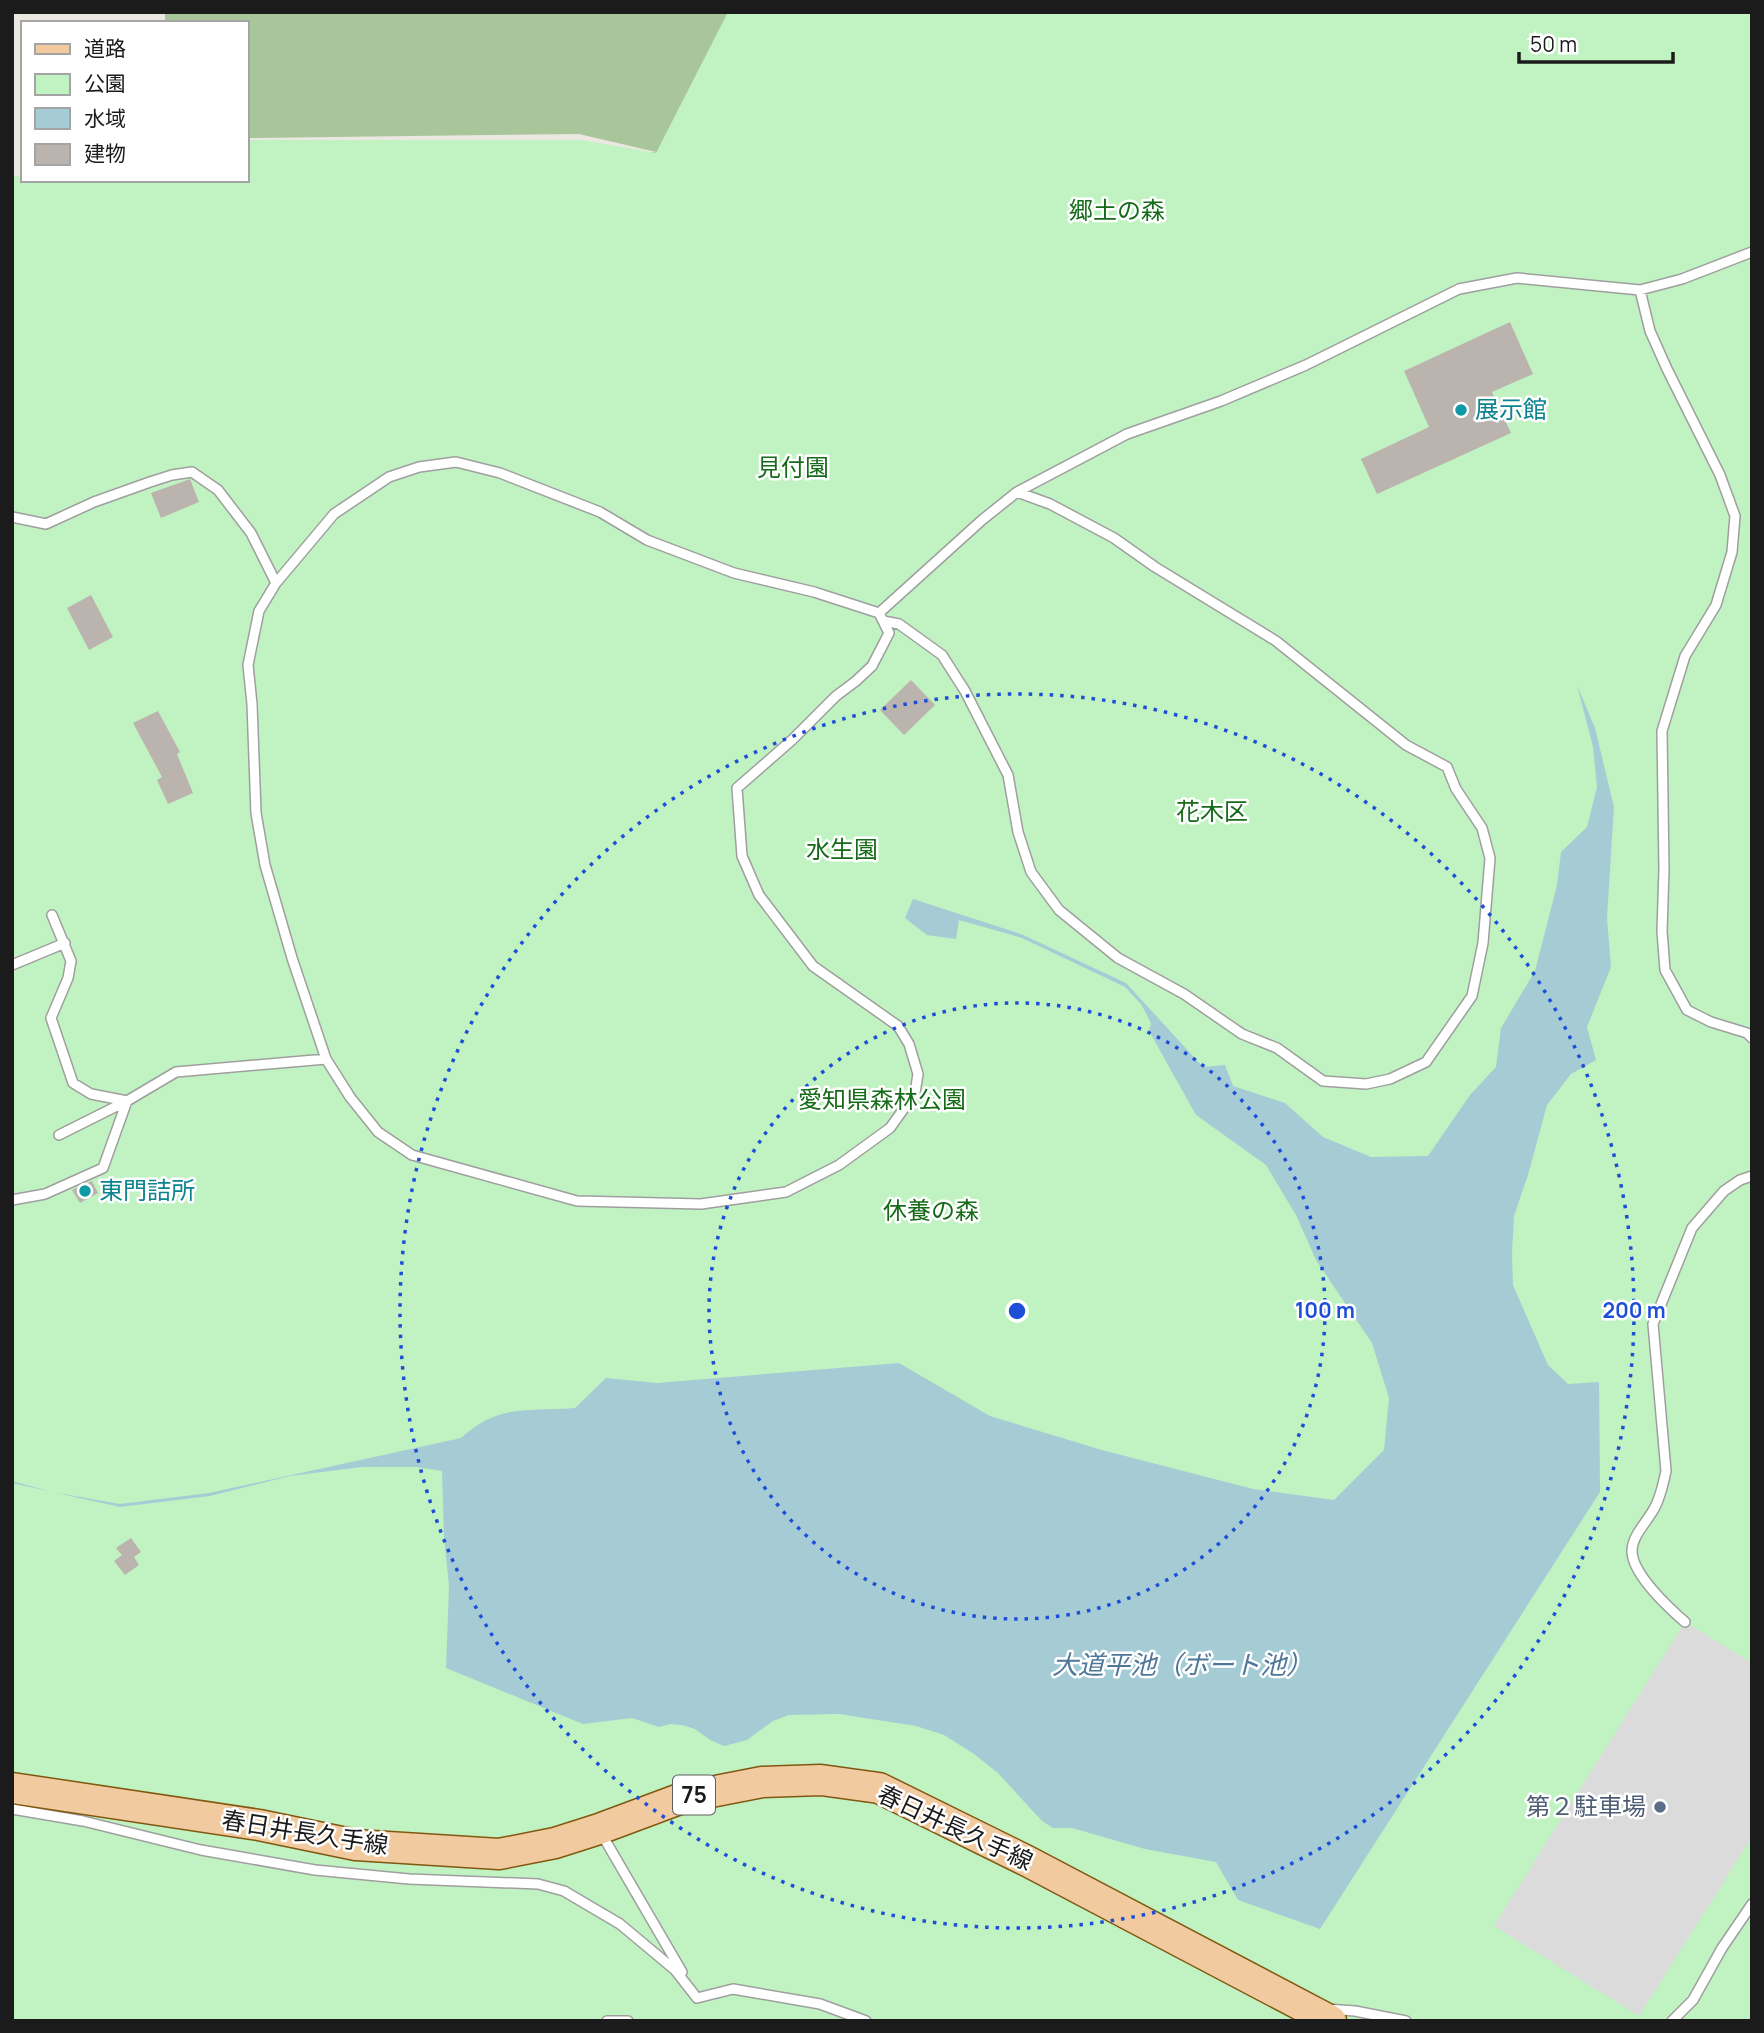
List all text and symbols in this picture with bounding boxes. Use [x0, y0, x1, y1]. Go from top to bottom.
legend [21, 21, 248, 182]
scale bar [1519, 21, 1673, 65]
text: 50 m [1530, 30, 1577, 58]
text: 道路 [84, 34, 126, 62]
text: 公園 [84, 69, 126, 97]
text: 水域 [84, 104, 126, 132]
text: 建物 [84, 139, 126, 167]
park label: 郷土の森 [1069, 193, 1165, 226]
place label: 展示館 [1475, 392, 1547, 425]
marker: 展示館 [1453, 402, 1469, 418]
park label: 見付園 [757, 450, 829, 483]
park label: 花木区 [1176, 794, 1248, 827]
park label: 水生園 [806, 832, 878, 865]
park label: 愛知県森林公園 [798, 1082, 966, 1115]
place label: 東門詰所 [99, 1173, 195, 1206]
marker: 東門詰所 [77, 1183, 93, 1199]
park label: 休養の森 [883, 1193, 979, 1226]
text: 100 m [1295, 1296, 1355, 1324]
text: 200 m [1602, 1296, 1666, 1324]
centre of rings [1005, 1299, 1029, 1323]
water label: 大道平池（ボート池） [1052, 1646, 1312, 1682]
road number: 75 [673, 1776, 715, 1814]
street label: 春日井長久手線 [873, 1776, 1039, 1877]
place label: 第２駐車場 [1526, 1789, 1646, 1822]
marker: 第２駐車場 [1652, 1799, 1668, 1815]
street label: 春日井長久手線 [220, 1802, 391, 1861]

